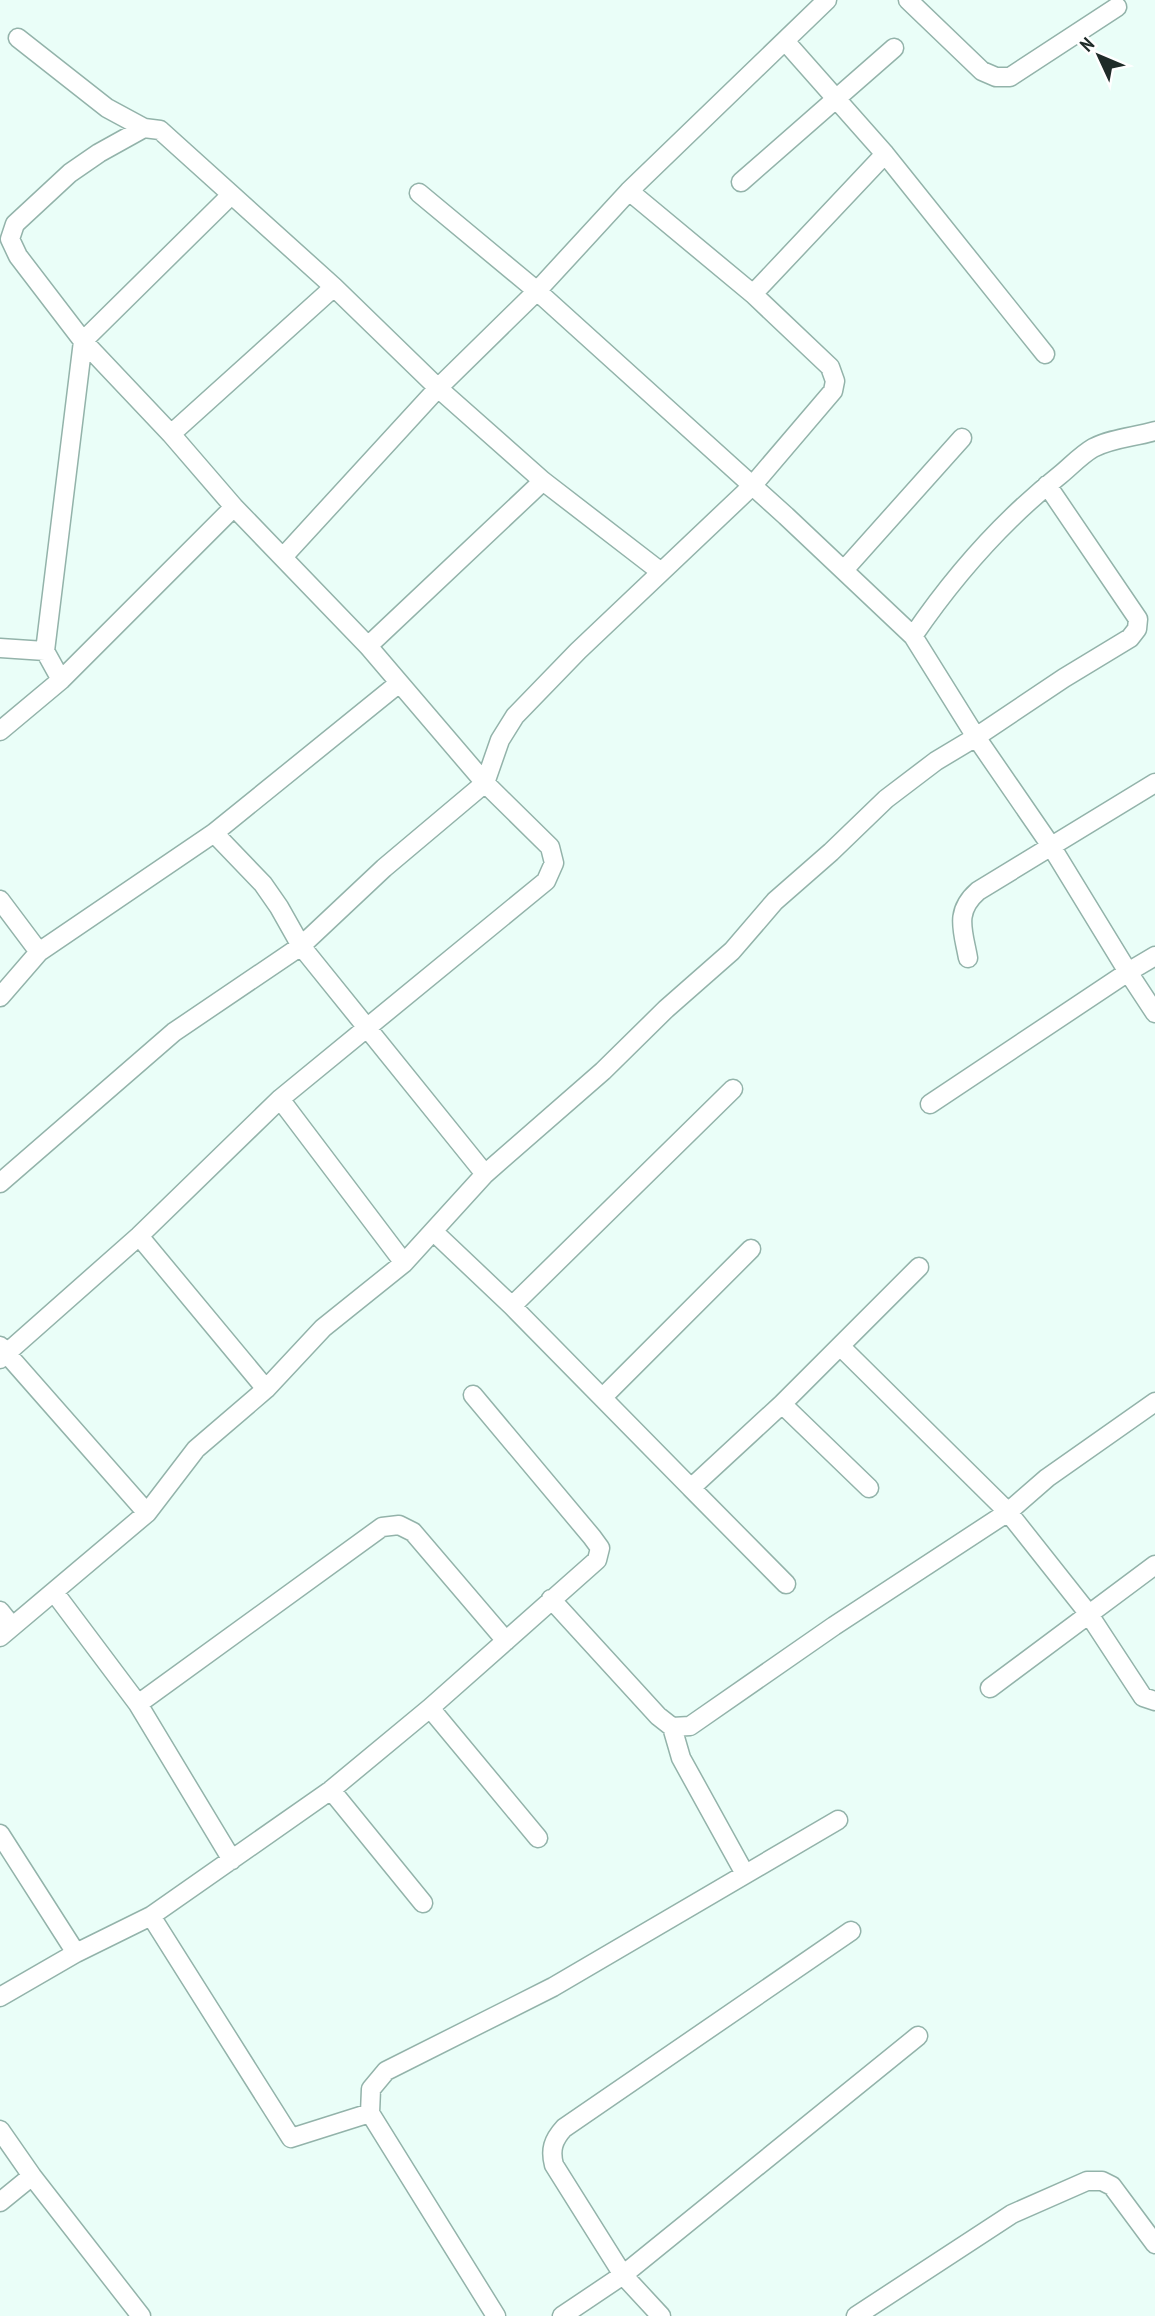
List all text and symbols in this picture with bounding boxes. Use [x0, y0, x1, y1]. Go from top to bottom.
north arrow [1064, 21, 1134, 91]
text: N [1075, 32, 1099, 56]

